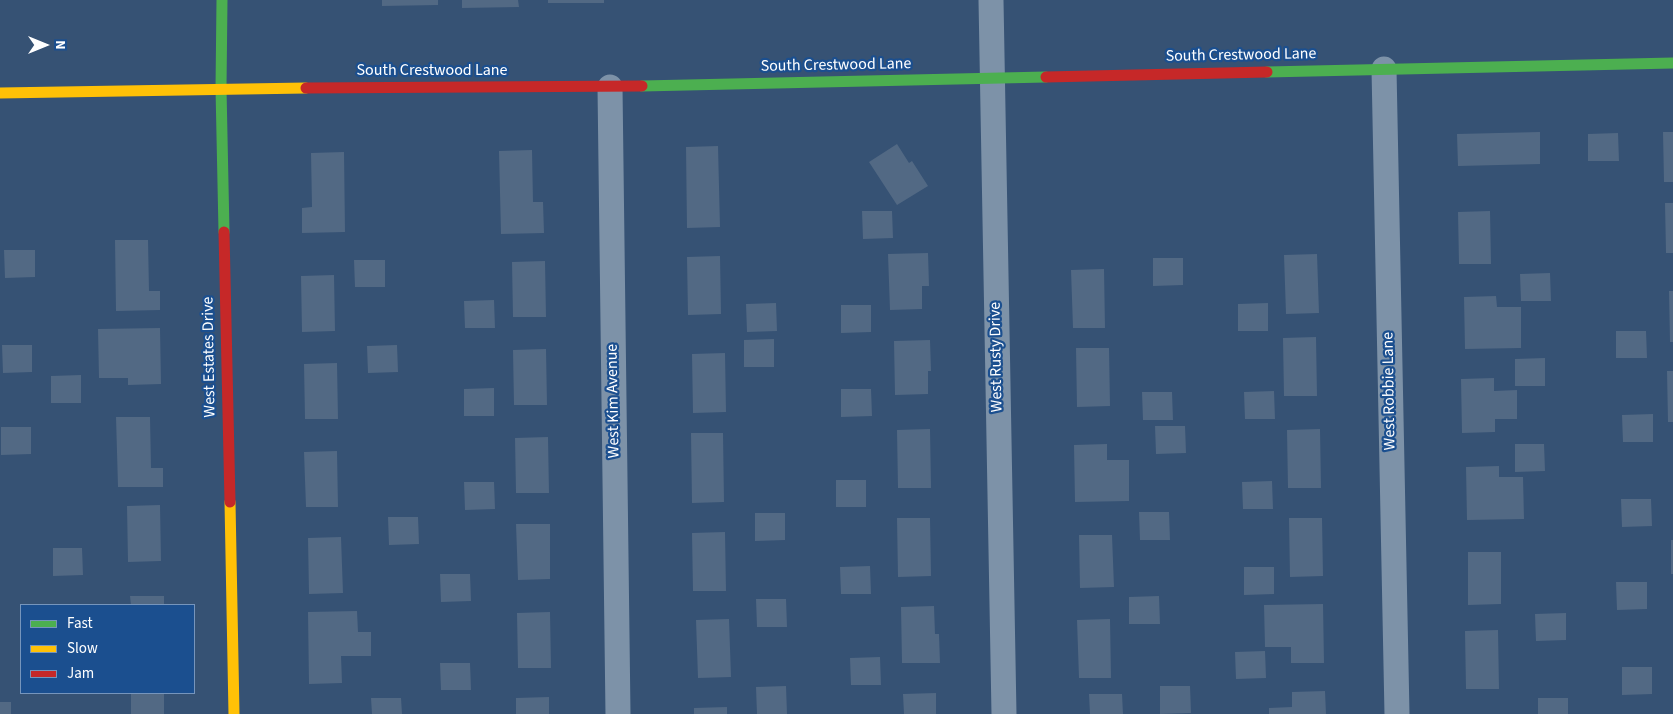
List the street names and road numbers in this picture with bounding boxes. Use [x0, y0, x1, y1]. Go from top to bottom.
street label: South Crestwood Lane [1165, 45, 1317, 67]
street label: South Crestwood Lane [760, 55, 912, 77]
street label: South Crestwood Lane [357, 61, 507, 81]
street label: West Estates Drive [199, 296, 221, 418]
street label: West Rusty Drive [986, 302, 1008, 412]
street label: West Robbie Lane [1379, 332, 1401, 450]
street label: West Kim Avenue [603, 344, 625, 458]

